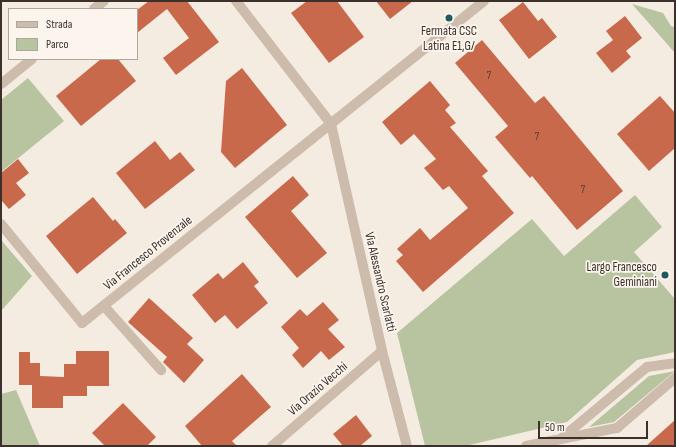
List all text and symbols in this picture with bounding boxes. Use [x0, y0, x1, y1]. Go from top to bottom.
legend [8, 8, 138, 60]
marker: Fermata CSC Latina E1,G/ [444, 13, 454, 23]
text: Strada [46, 17, 72, 32]
place label: Fermata CSC Latina E1,G/ [421, 24, 477, 55]
text: Parco [46, 37, 69, 52]
house number: 7 [487, 69, 491, 83]
house number: 7 [535, 130, 539, 144]
house number: 7 [581, 183, 585, 197]
street label: Via Francesco Provenzale [101, 213, 195, 293]
street label: Via Alessandro Scarlatti [361, 231, 399, 333]
place label: Largo Francesco Geminiani [587, 260, 657, 291]
marker: Largo Francesco Geminiani [660, 270, 670, 280]
street label: Via Orazio Vecchi [285, 359, 351, 419]
scale bar [540, 413, 650, 439]
text: 50 m [545, 420, 565, 435]

